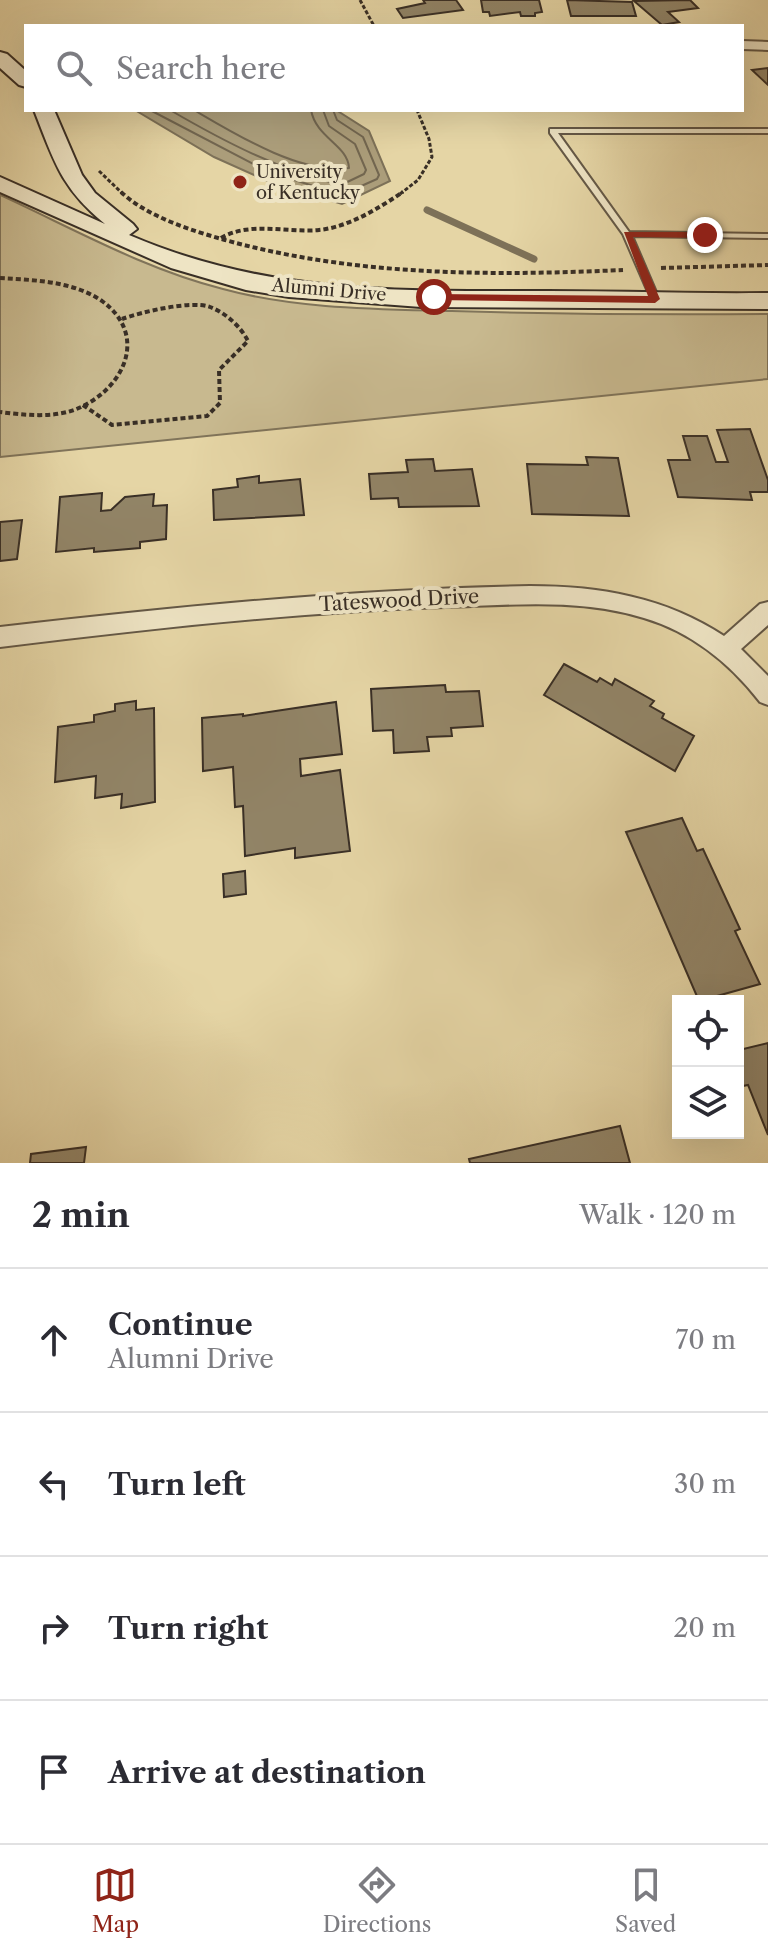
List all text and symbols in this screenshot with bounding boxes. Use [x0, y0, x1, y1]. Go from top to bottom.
search box [24, 24, 744, 112]
icon: search [52, 46, 96, 90]
text: Search here [116, 50, 286, 87]
place label: University of Kentucky [256, 161, 361, 204]
marker: University of Kentucky [231, 173, 249, 191]
route end [687, 217, 723, 253]
street label: Alumni Drive [270, 274, 387, 306]
route start [416, 279, 452, 315]
street label: Tateswood Drive [318, 584, 480, 616]
map controls [672, 995, 744, 1139]
button: locate [672, 995, 744, 1067]
button: layers [672, 1067, 744, 1139]
text: 2 min [32, 1194, 130, 1236]
text: Walk · 120 m [579, 1199, 736, 1231]
text: Continue [108, 1306, 253, 1343]
icon: ahead [32, 1318, 76, 1362]
text: 70 m [676, 1324, 736, 1356]
text: Alumni Drive [108, 1343, 274, 1375]
icon: left [32, 1462, 76, 1506]
text: Turn left [108, 1466, 245, 1503]
text: 30 m [674, 1468, 736, 1500]
icon: right [32, 1606, 76, 1650]
text: Turn right [108, 1610, 268, 1647]
text: 20 m [673, 1612, 736, 1644]
icon: arrive [32, 1750, 76, 1794]
text: Arrive at destination [108, 1754, 426, 1791]
tab: Map [92, 1863, 139, 1938]
tab: Directions [323, 1863, 431, 1938]
tab: Saved [615, 1863, 676, 1938]

